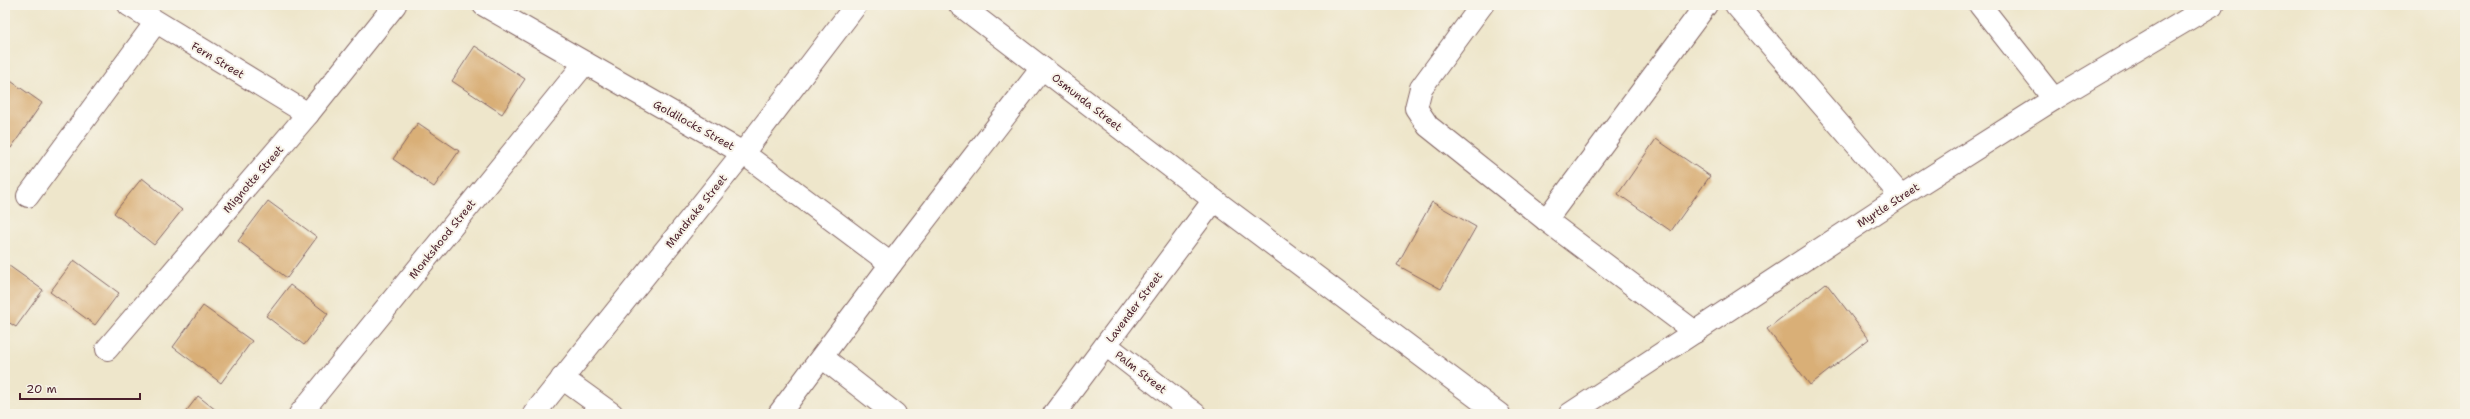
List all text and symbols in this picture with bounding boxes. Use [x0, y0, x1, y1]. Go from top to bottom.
street label: Fern Street [188, 39, 247, 82]
street label: Osmunda Street [1048, 70, 1125, 135]
street label: Goldilocks Street [650, 97, 737, 154]
street label: Mignotte Street [220, 142, 287, 216]
street label: Mandrake Street [662, 171, 731, 251]
street label: Myrtle Street [1854, 180, 1923, 231]
street label: Monkshood Street [406, 196, 479, 282]
street label: Lavender Street [1103, 269, 1166, 346]
street label: Palm Street [1112, 348, 1170, 397]
scale bar [20, 375, 140, 401]
text: 20 m [26, 381, 57, 397]

